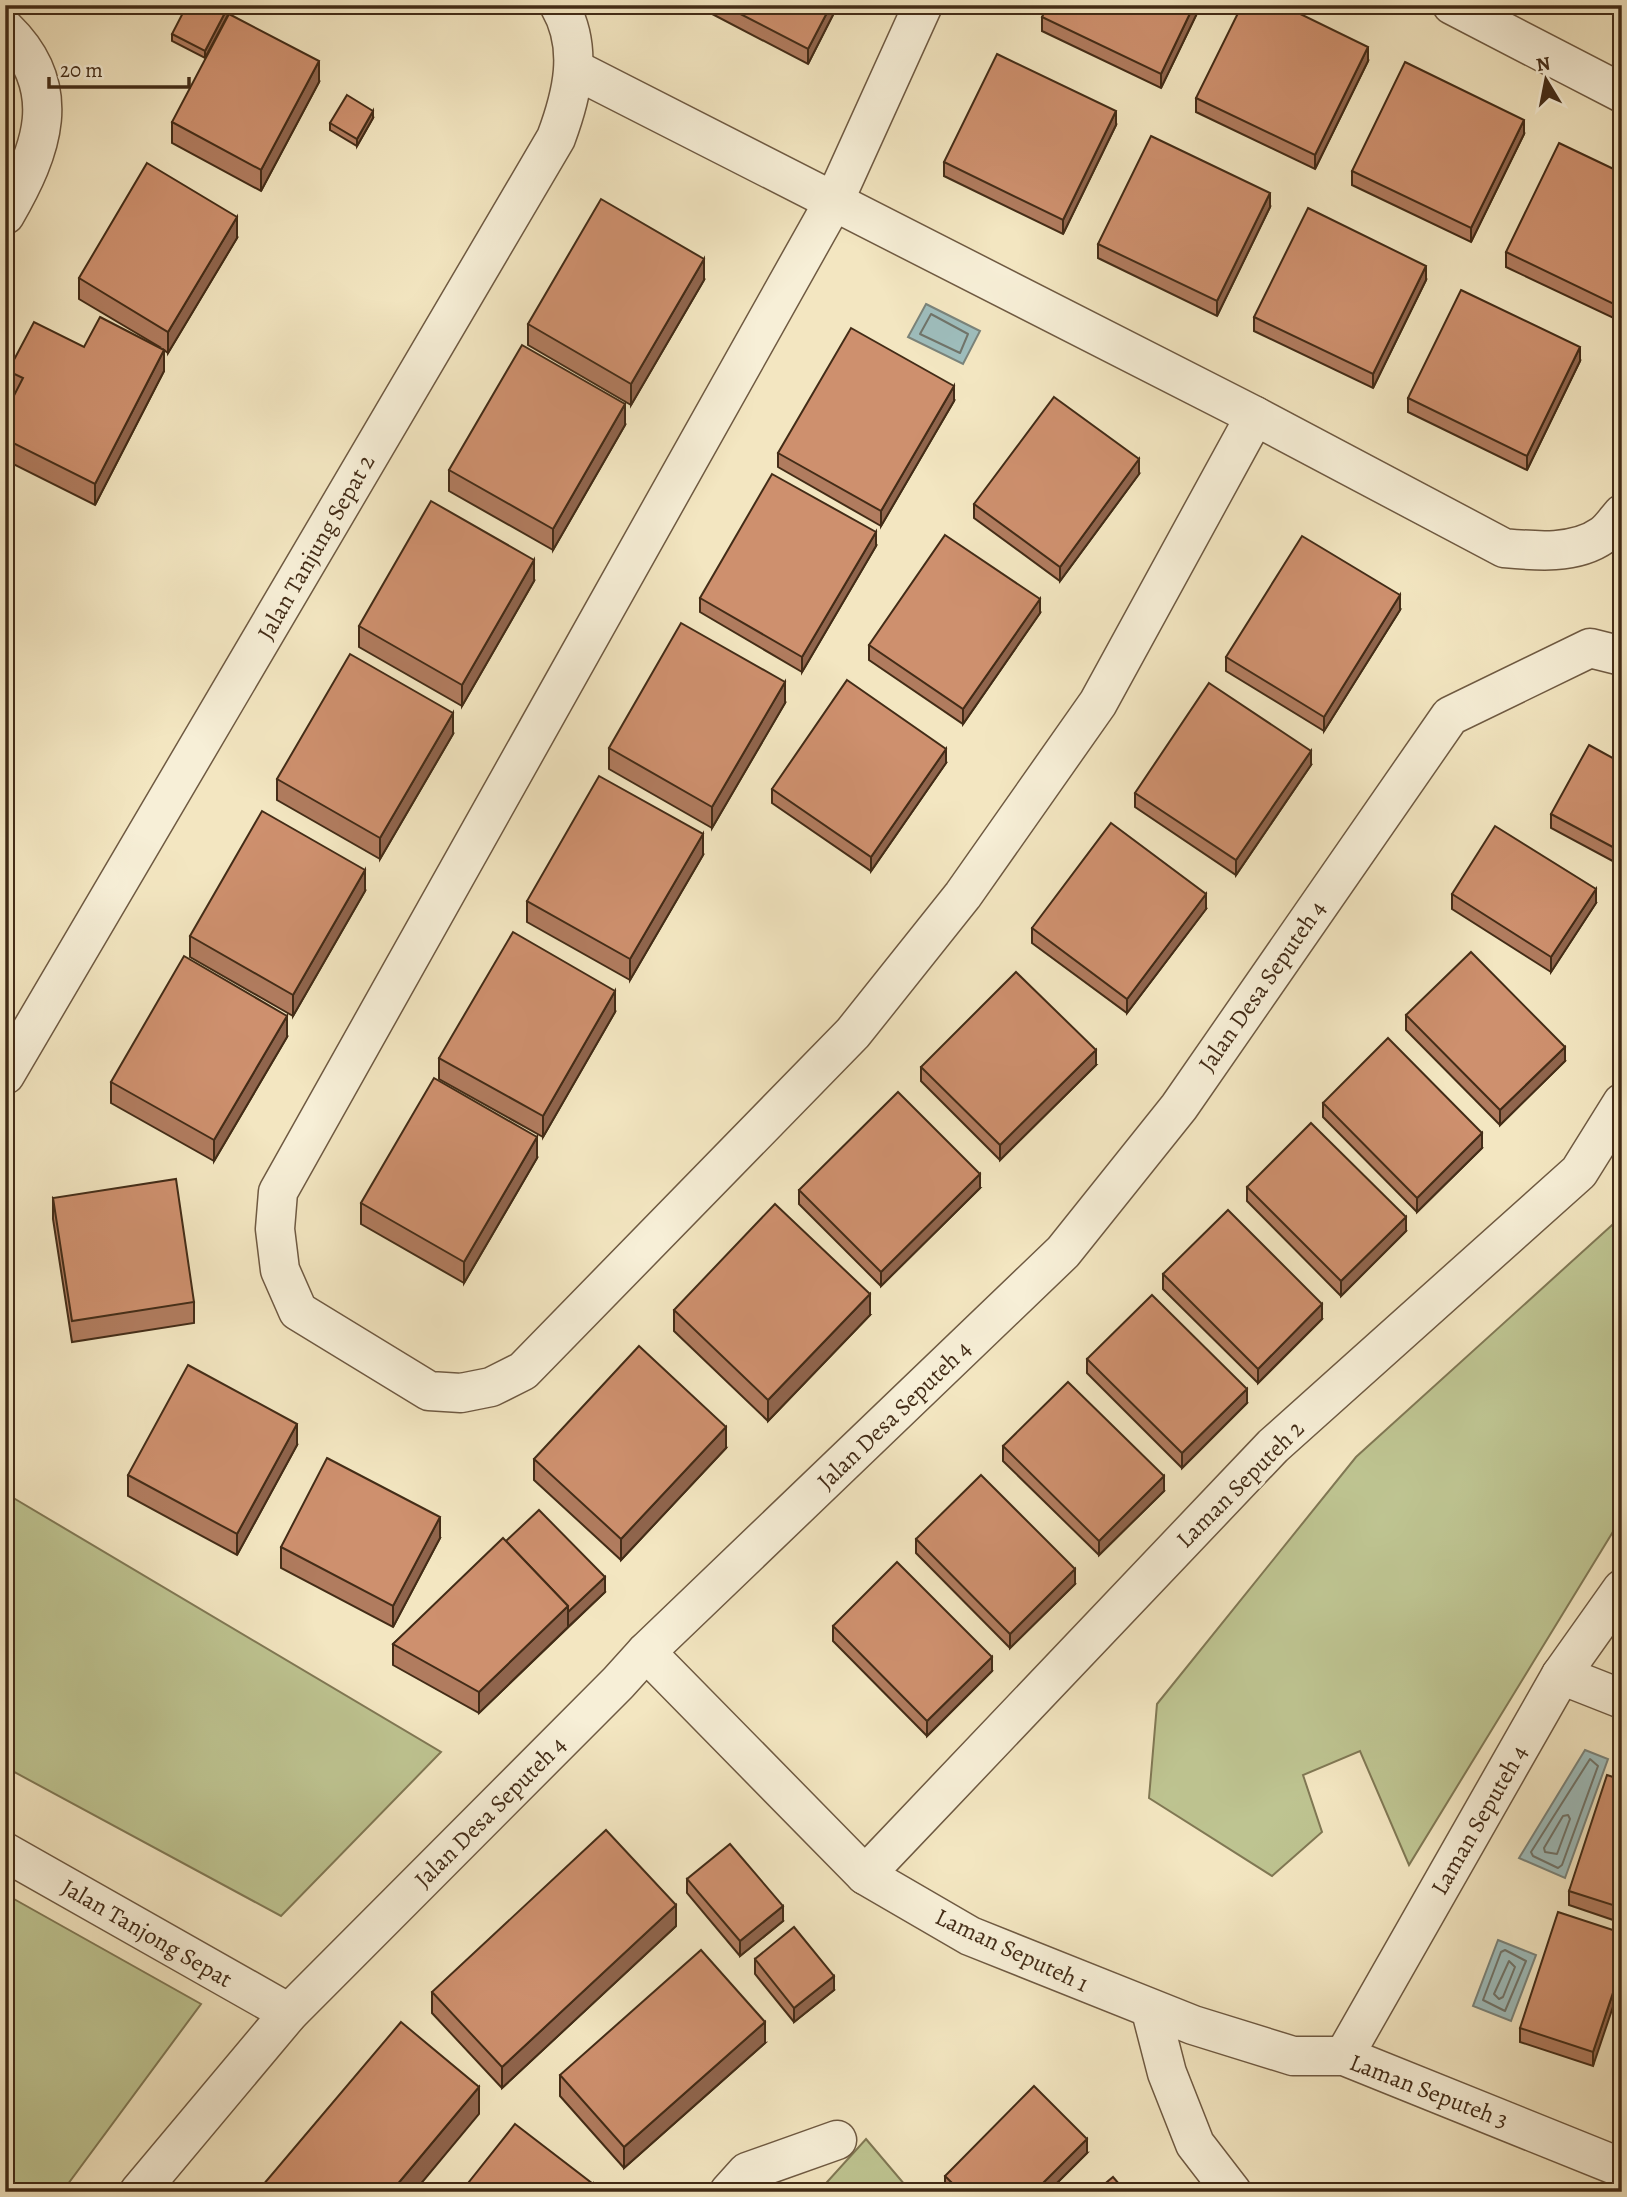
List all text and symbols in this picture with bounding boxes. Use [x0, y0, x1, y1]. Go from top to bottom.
scale bar [49, 46, 189, 90]
north arrow [1512, 46, 1582, 116]
text: N [1534, 50, 1552, 78]
text: 20 m [60, 56, 103, 84]
street label: Jalan Tanjung Sepat 2 [250, 448, 382, 646]
street label: Jalan Desa Seputeh 4 [1191, 894, 1333, 1078]
street label: Jalan Desa Seputeh 4 [810, 1333, 978, 1497]
street label: Laman Seputeh 2 [1169, 1413, 1311, 1555]
street label: Jalan Desa Seputeh 4 [407, 1729, 573, 1895]
street label: Laman Seputeh 4 [1423, 1739, 1535, 1901]
street label: Jalan Tanjong Sepat [56, 1871, 238, 1995]
street label: Laman Seputeh 1 [930, 1901, 1094, 1999]
street label: Laman Seputeh 3 [1345, 2046, 1513, 2136]

